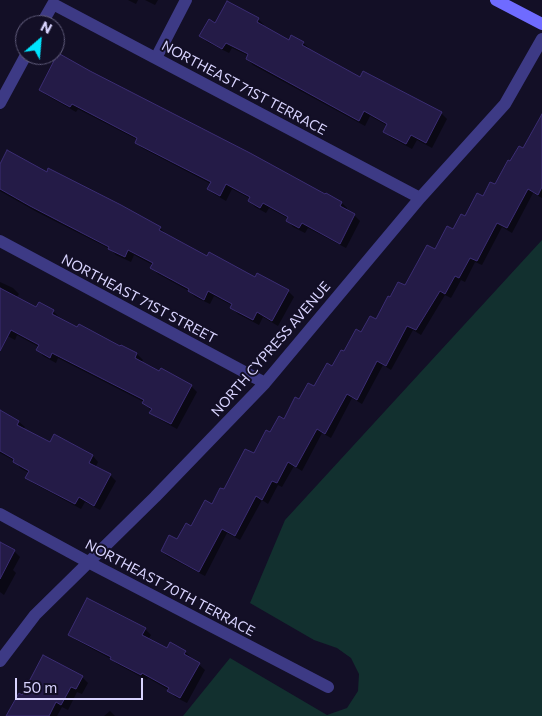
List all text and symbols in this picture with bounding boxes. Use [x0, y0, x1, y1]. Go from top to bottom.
north arrow [15, 15, 65, 65]
text: N [38, 17, 55, 37]
street label: NORTHEAST 71ST TERRACE [159, 37, 329, 139]
street label: NORTHEAST 71ST STREET [59, 251, 219, 347]
street label: NORTH CYPRESS AVENUE [208, 278, 334, 420]
street label: NORTHEAST 70TH TERRACE [82, 536, 258, 640]
scale bar [18, 668, 145, 700]
text: 50 m [23, 678, 57, 696]

